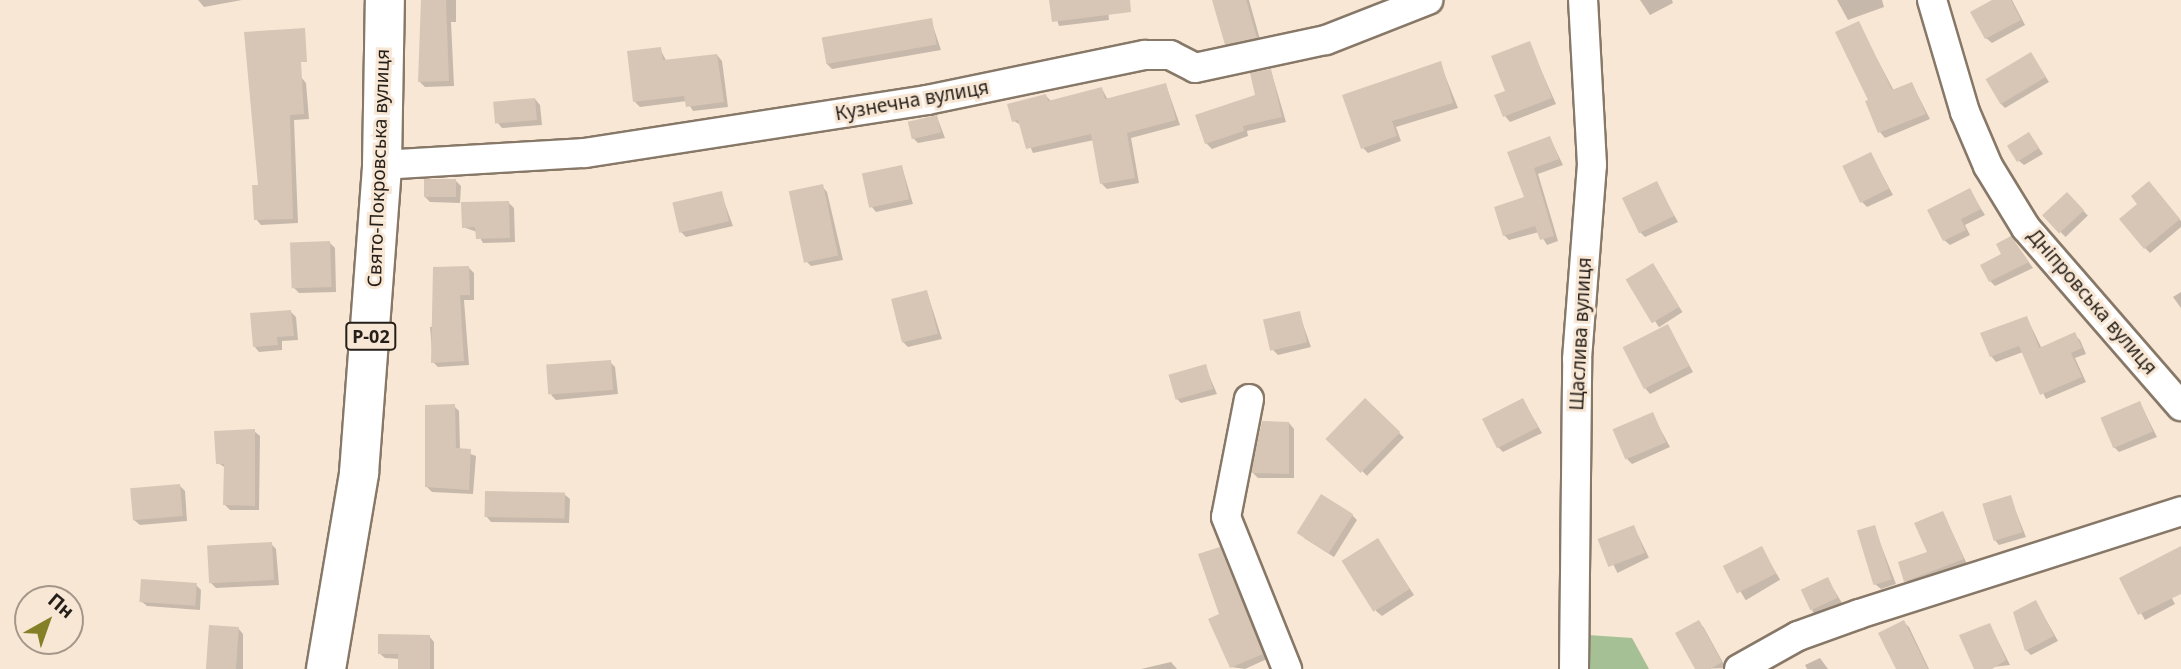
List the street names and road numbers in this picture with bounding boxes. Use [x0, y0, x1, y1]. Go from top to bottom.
street label: Свято-Покровська вулиця [363, 48, 395, 288]
street label: Кузнечна вулиця [833, 76, 991, 126]
street label: Дніпровська вулиця [2023, 225, 2161, 379]
street label: Щаслива вулиця [1566, 257, 1596, 411]
road number: Р-02 [345, 322, 397, 350]

